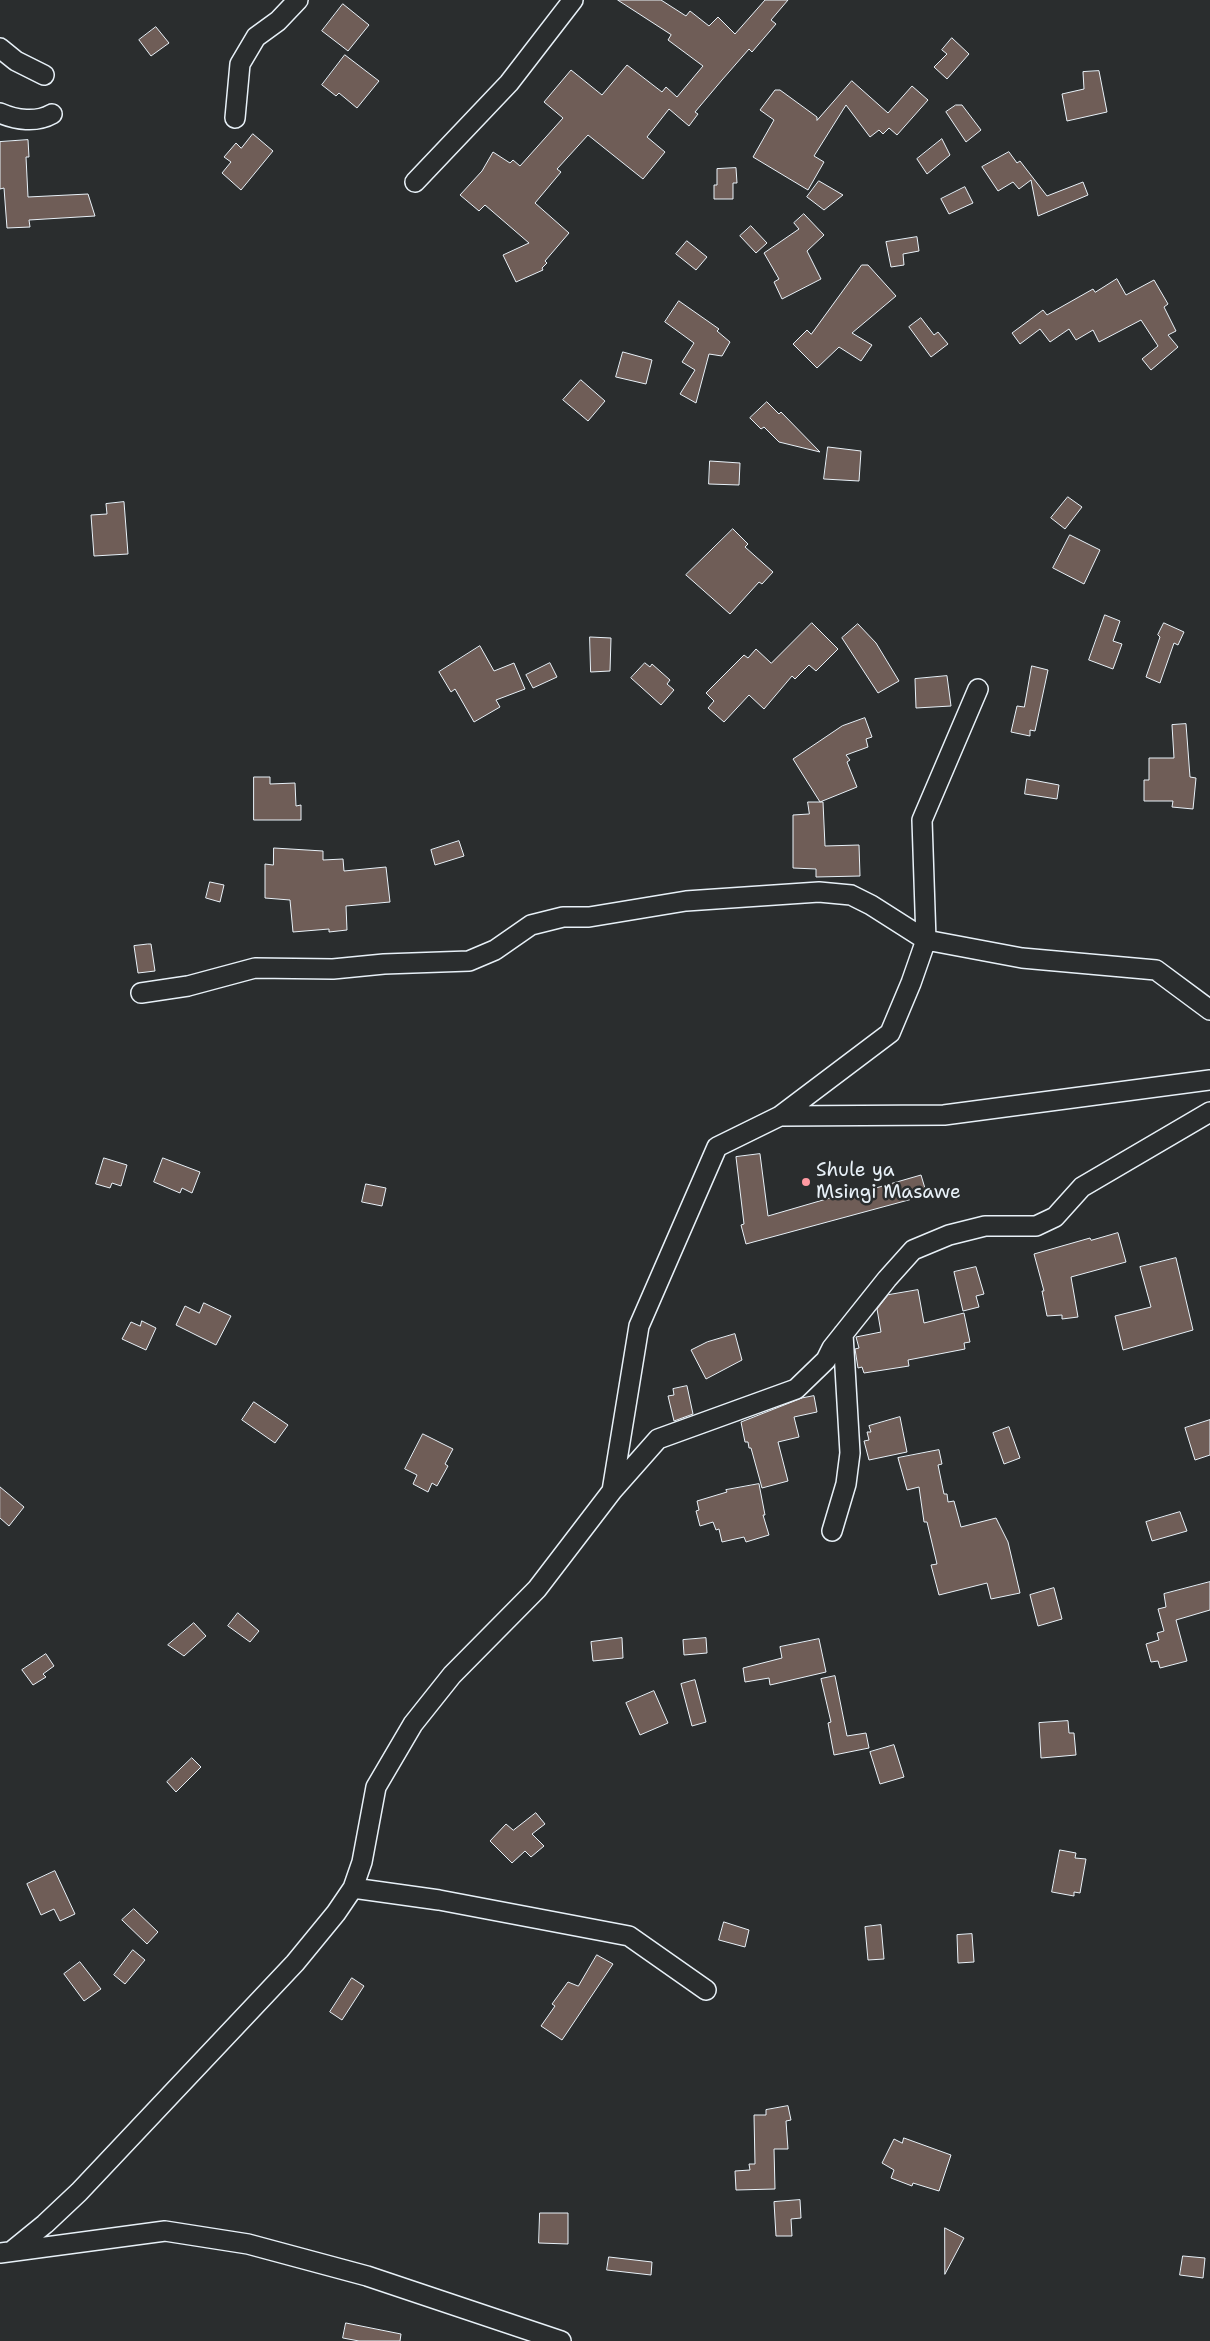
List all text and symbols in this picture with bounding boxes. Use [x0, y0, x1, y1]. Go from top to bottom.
place label: Shule ya Msingi Masawe [816, 1160, 961, 1204]
marker: Shule ya Msingi Masawe [800, 1176, 812, 1188]

